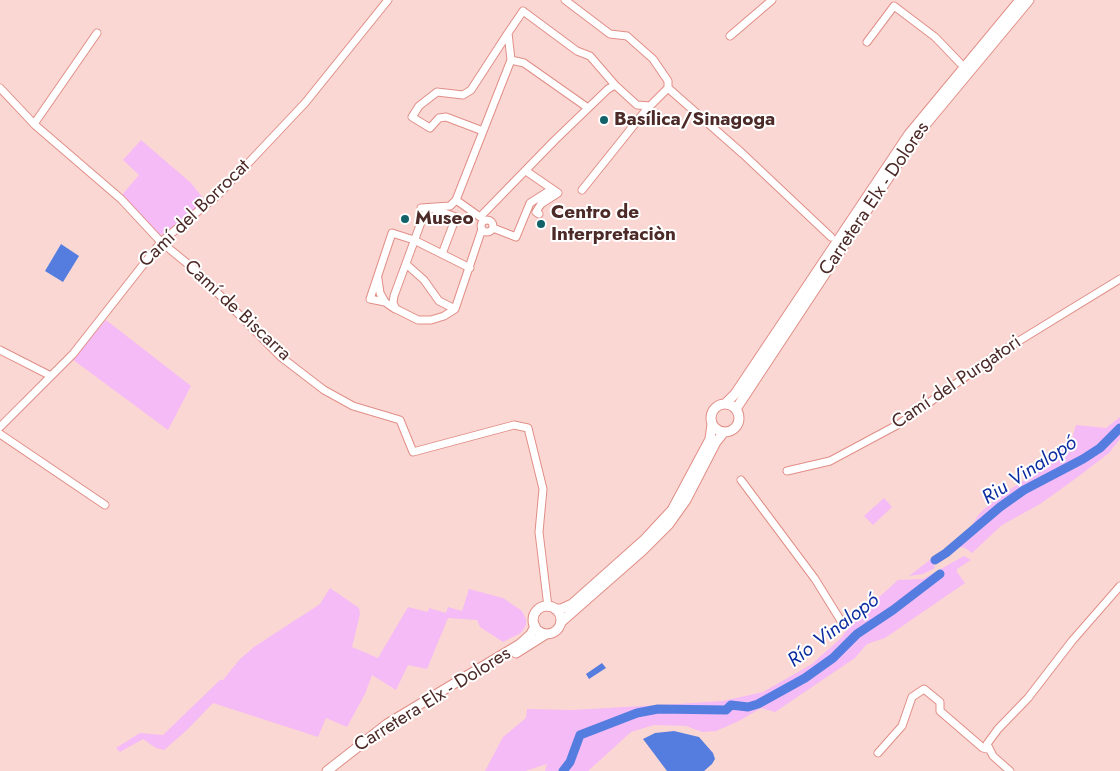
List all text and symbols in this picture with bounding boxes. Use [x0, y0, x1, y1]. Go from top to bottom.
place label: Basílica/Sinagoga [614, 109, 775, 131]
marker: Basílica/Sinagoga [598, 114, 610, 126]
street label: Carretera Elx - Dolores [815, 118, 935, 280]
street label: Camí del Borrocat [135, 155, 255, 273]
place label: Centro de Interpretaciòn [551, 202, 676, 246]
place label: Museo [415, 208, 474, 230]
marker: Museo [399, 213, 411, 225]
marker: Centro de Interpretaciòn [535, 218, 547, 230]
street label: Camí de Biscarra [179, 256, 295, 366]
street label: Camí del Purgatori [888, 331, 1026, 435]
water label: Riu Vinalopó [978, 432, 1082, 510]
water label: Río Vinalopó [784, 589, 884, 673]
street label: Carretera Elx - Dolores [351, 643, 515, 757]

